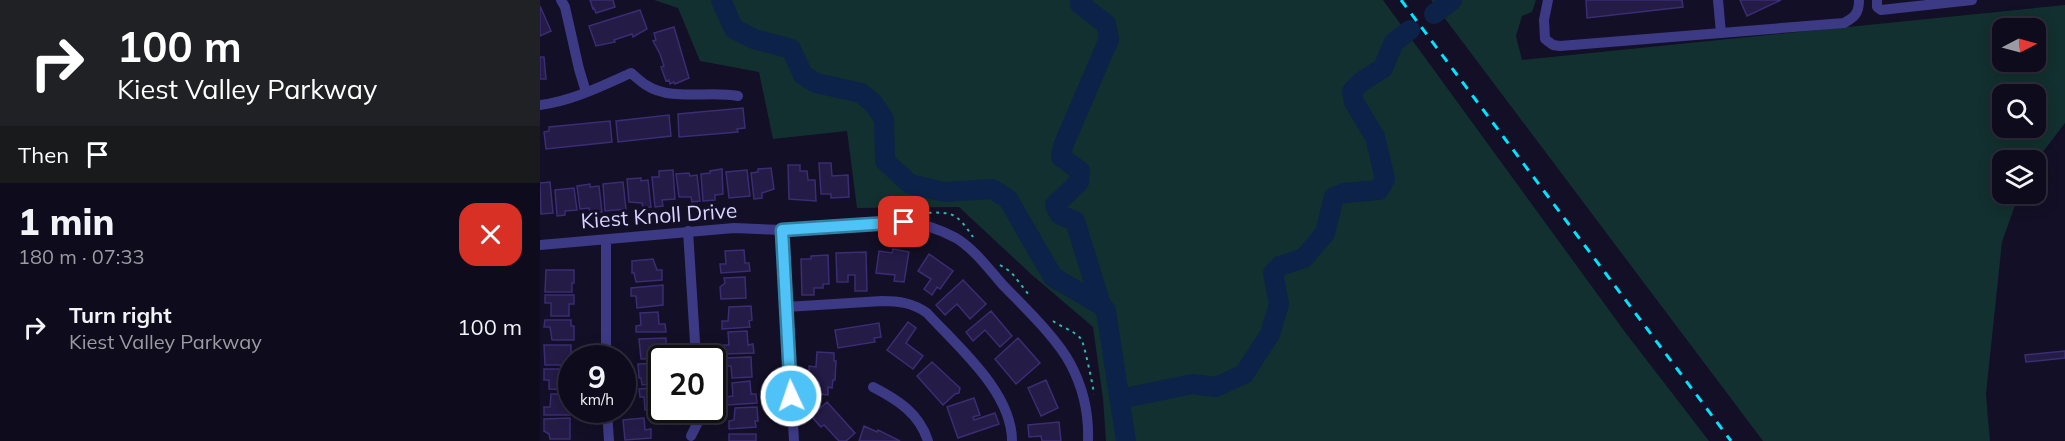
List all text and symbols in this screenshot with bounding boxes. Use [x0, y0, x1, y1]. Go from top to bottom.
north arrow [1992, 18, 2046, 72]
map controls [1992, 18, 2046, 204]
text: 100 m [117, 20, 242, 73]
icon: right [18, 24, 96, 102]
text: Kiest Valley Parkway [117, 72, 377, 106]
button: search [1992, 84, 2046, 138]
icon: arrive [81, 138, 114, 171]
text: Then [18, 141, 69, 169]
button: layers [1992, 150, 2046, 204]
pin [878, 196, 929, 247]
street label: Kiest Knoll Drive [580, 197, 738, 233]
text: 1 min [18, 199, 114, 244]
button: close [459, 203, 522, 266]
icon: arrive [887, 205, 920, 238]
text: 180 m · 07:33 [18, 244, 144, 269]
text: Turn right [69, 301, 172, 329]
icon: right [18, 311, 51, 344]
text: 100 m [457, 313, 522, 341]
text: Kiest Valley Parkway [69, 329, 262, 354]
speed limit sign: 20 [648, 345, 726, 423]
text: 9 [588, 358, 606, 396]
position arrow [759, 364, 823, 428]
text: km/h [580, 390, 614, 409]

